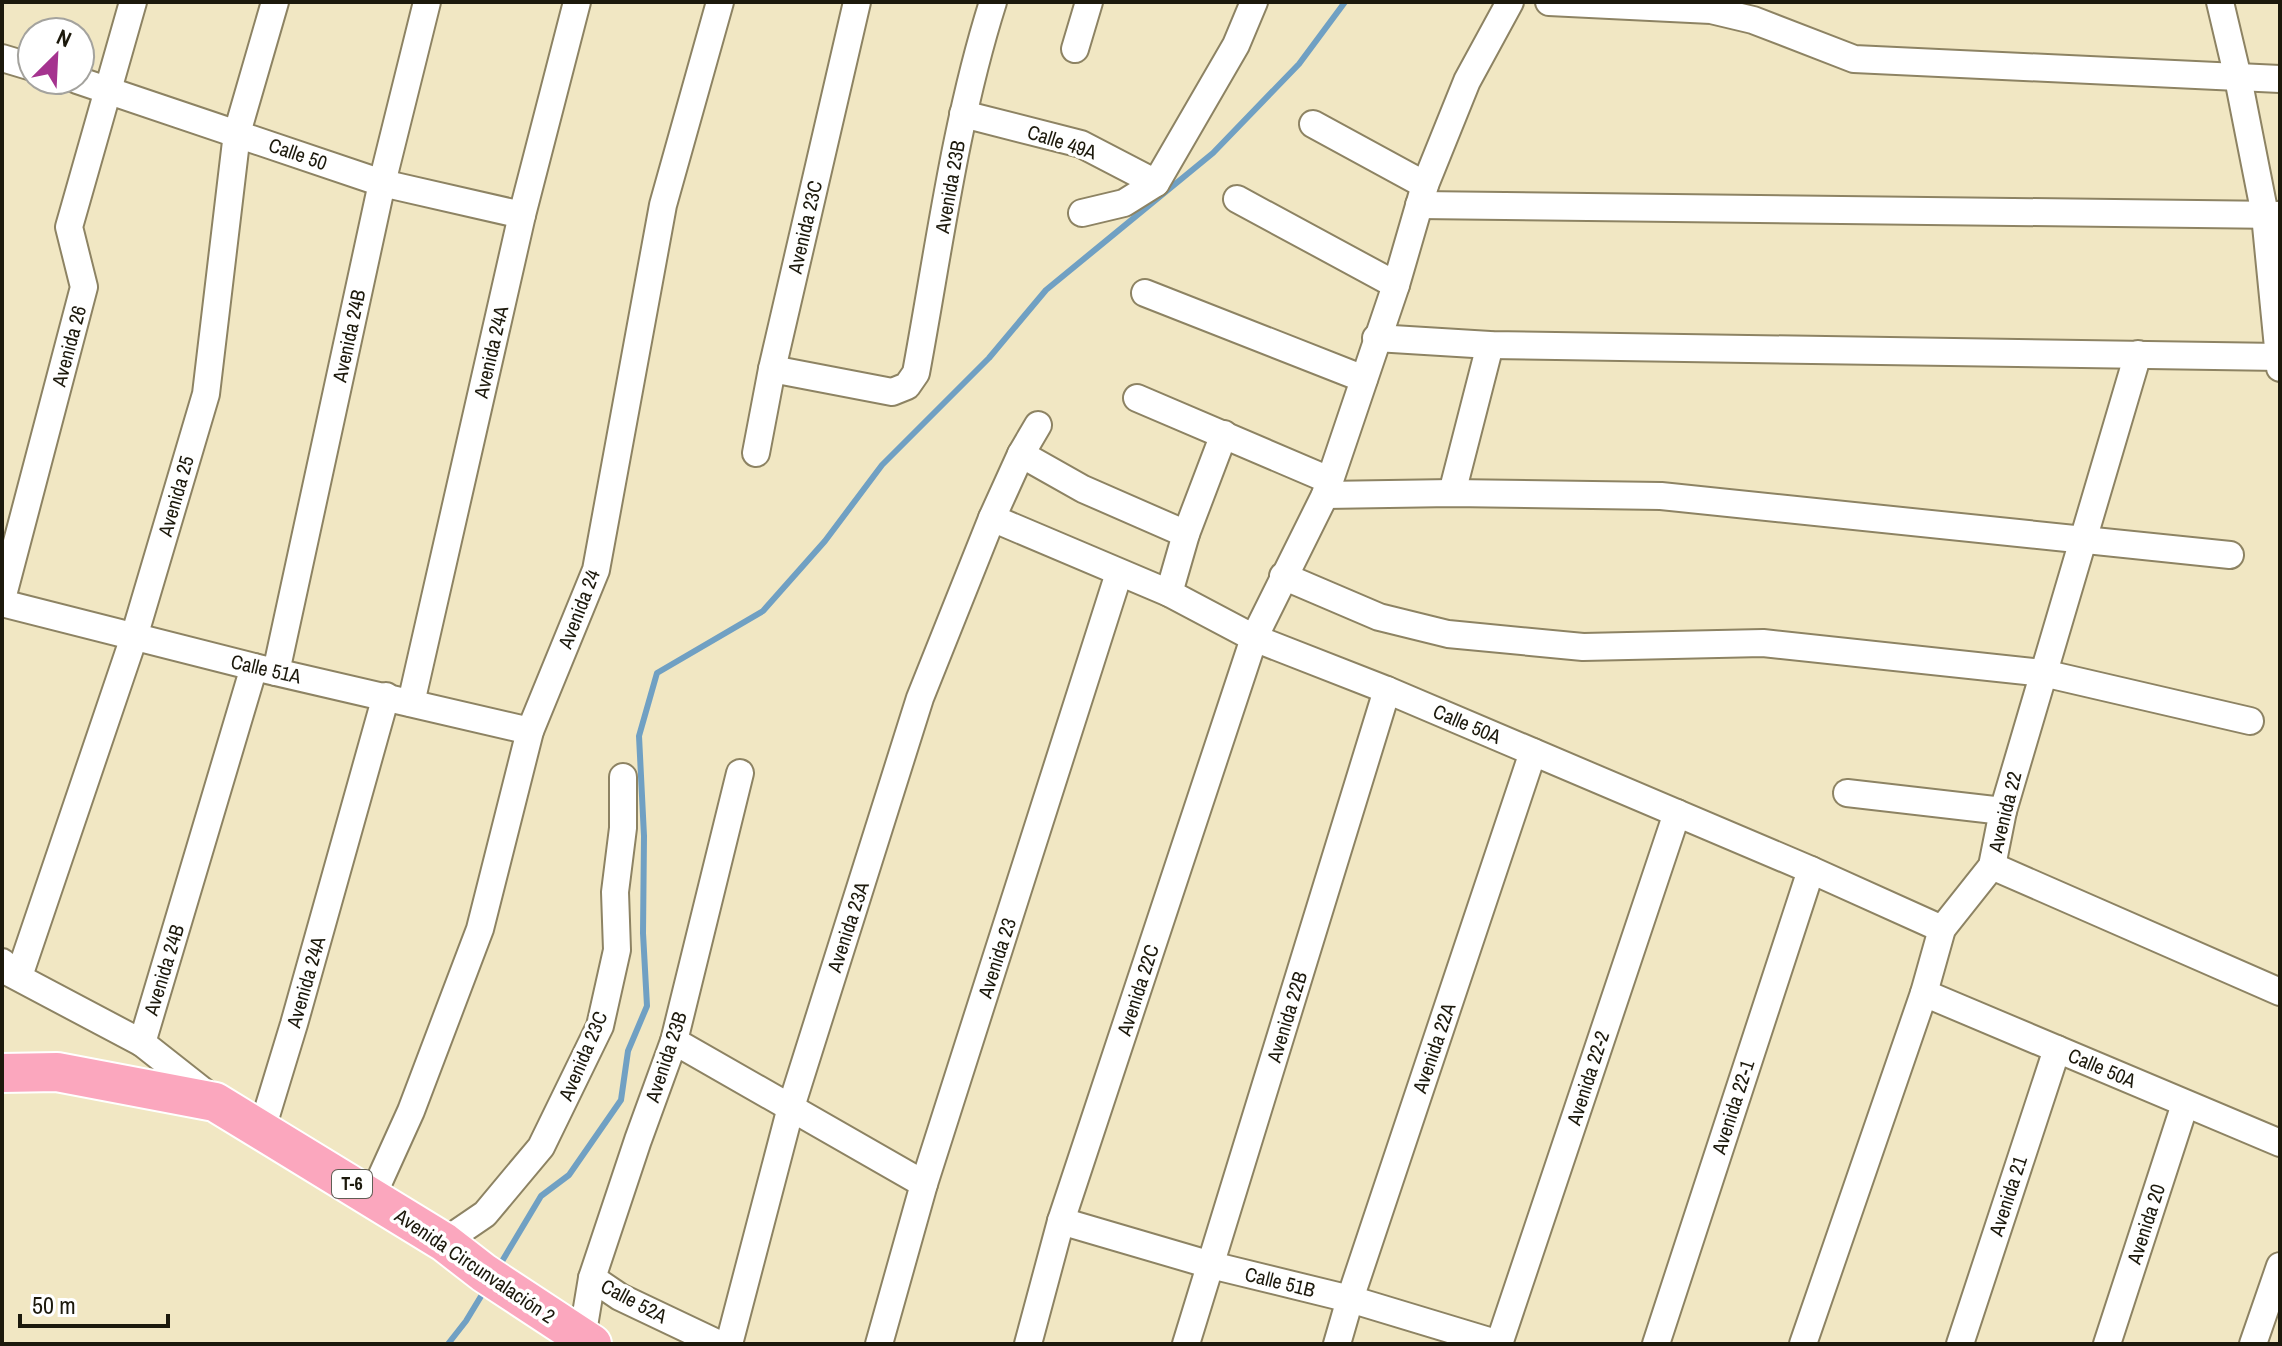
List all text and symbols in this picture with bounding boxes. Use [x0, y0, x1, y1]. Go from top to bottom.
north arrow [16, 16, 96, 96]
text: N [52, 21, 76, 54]
street label: Calle 49A [1024, 118, 1100, 165]
street label: Calle 50 [265, 131, 331, 176]
street label: Avenida 23B [928, 138, 971, 236]
street label: Avenida 23C [780, 178, 828, 277]
street label: Avenida 24B [325, 287, 371, 385]
street label: Avenida 26 [45, 302, 92, 390]
street label: Avenida 24A [467, 303, 514, 402]
street label: Avenida 25 [151, 452, 200, 540]
street label: Avenida 24 [551, 565, 606, 653]
street label: Calle 51A [228, 647, 304, 690]
street label: Calle 50A [1429, 697, 1505, 750]
street label: Avenida 22 [1981, 768, 2028, 856]
street label: Avenida 23A [820, 878, 875, 976]
street label: Avenida 23 [971, 914, 1022, 1002]
street label: Avenida 24B [137, 921, 190, 1020]
street label: Avenida 24A [279, 933, 331, 1032]
street label: Avenida 22C [1110, 941, 1165, 1040]
street label: Avenida 22B [1260, 968, 1313, 1067]
street label: Avenida 22A [1405, 999, 1462, 1097]
street label: Avenida 23C [551, 1007, 613, 1106]
street label: Avenida 23B [638, 1008, 693, 1106]
street label: Avenida 22-2 [1559, 1027, 1615, 1129]
street label: Calle 50A [2064, 1041, 2140, 1094]
street label: Avenida 22-1 [1704, 1056, 1760, 1158]
street label: Avenida 21 [1982, 1152, 2033, 1240]
road number: T-6 [332, 1170, 372, 1198]
street label: Avenida 20 [2120, 1180, 2171, 1268]
street label: Avenida Circunvalación 2 [389, 1201, 561, 1329]
street label: Calle 51B [1242, 1260, 1318, 1303]
street label: Calle 52A [597, 1272, 672, 1329]
scale bar [20, 1278, 168, 1328]
text: 50 m [32, 1289, 76, 1321]

